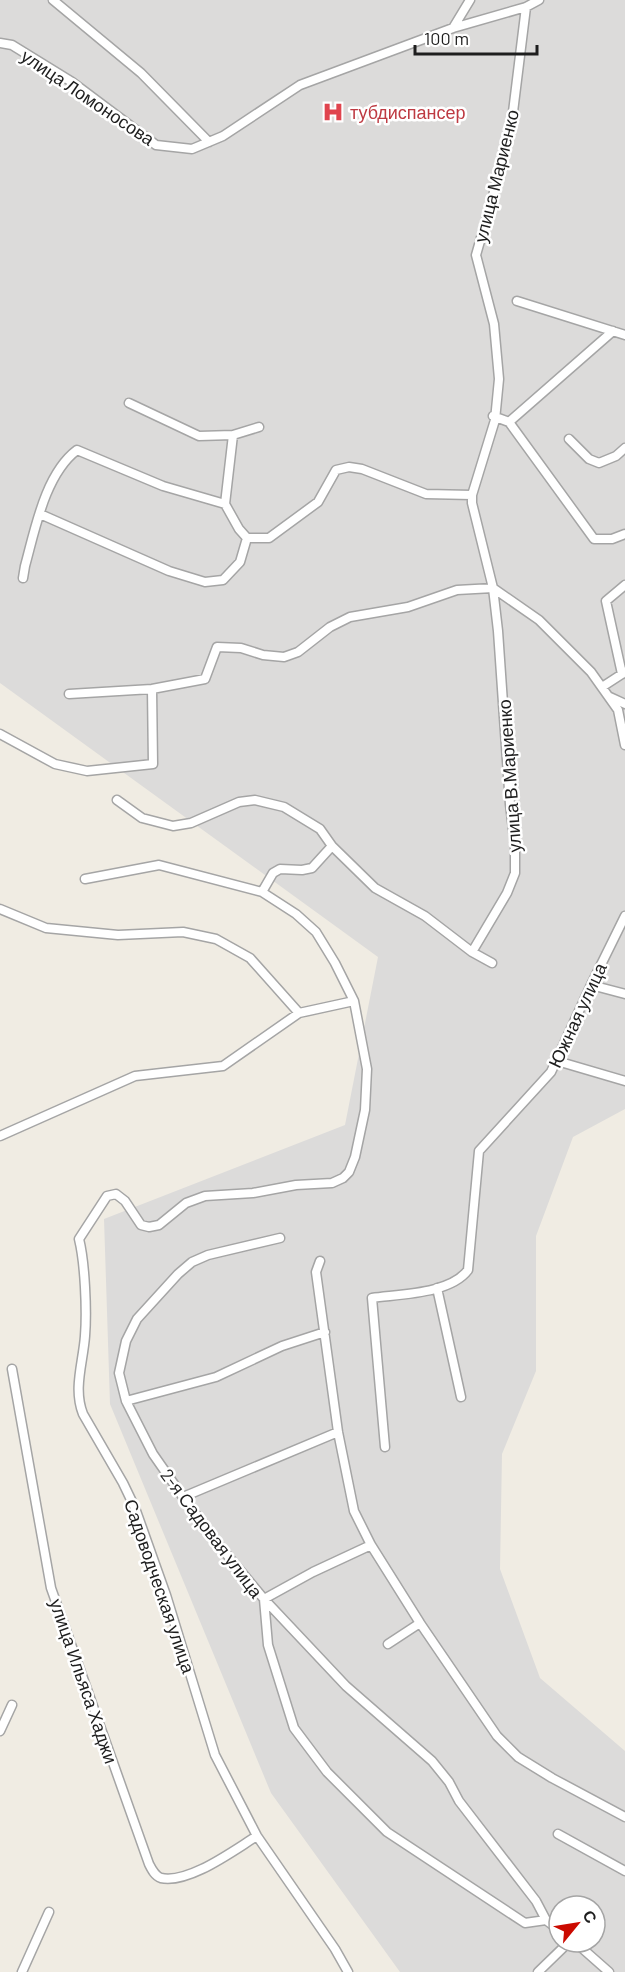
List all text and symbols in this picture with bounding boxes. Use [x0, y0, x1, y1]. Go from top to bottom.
scale bar [415, 18, 536, 56]
text: 100 m [424, 27, 469, 49]
street label: улица Ломоносова [17, 44, 160, 150]
hospital icon: тубдиспансер [321, 100, 345, 124]
place label: тубдиспансер [350, 101, 465, 123]
street label: улица Мариенко [469, 107, 523, 245]
street label: улица В.Мариенко [493, 699, 525, 853]
street label: Южная улица [543, 958, 611, 1071]
street label: 2-я Садовая улица [156, 1464, 268, 1603]
street label: Садоводческая улица [120, 1496, 200, 1677]
street label: улица Ильяса Хаджи [45, 1596, 123, 1766]
north arrow [547, 1894, 607, 1954]
text: С [579, 1906, 602, 1926]

